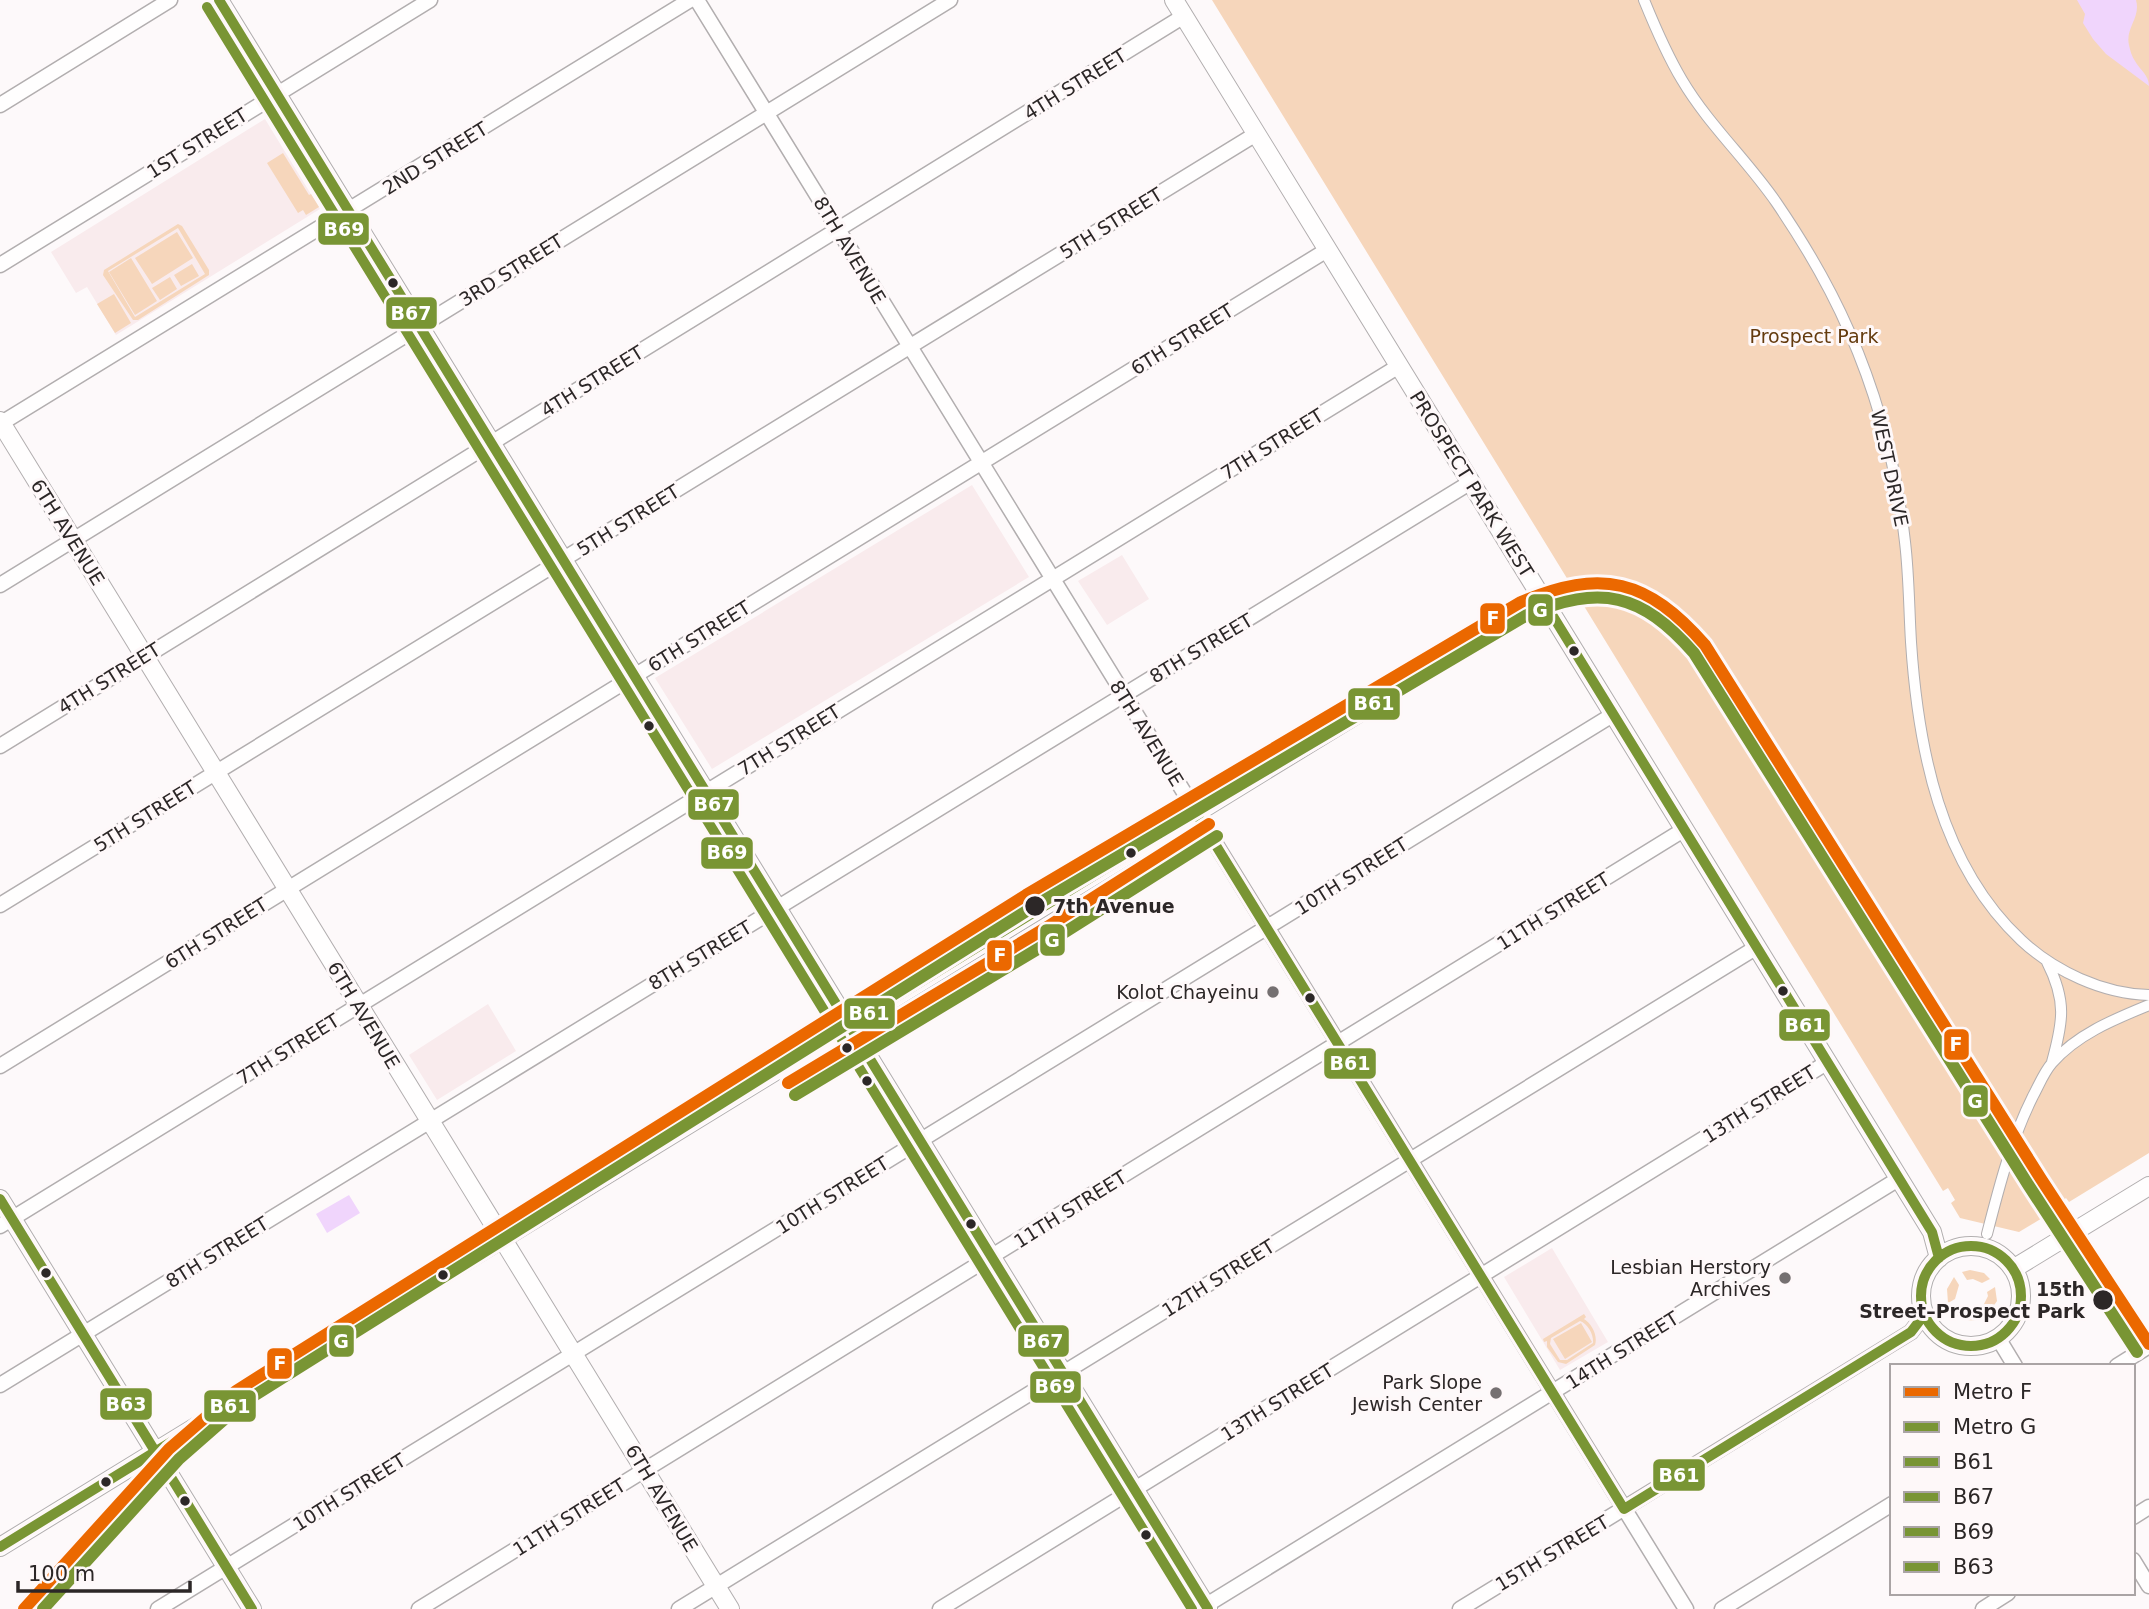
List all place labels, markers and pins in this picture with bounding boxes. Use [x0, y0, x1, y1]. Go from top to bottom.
unlabelled marker [386, 276, 400, 290]
unlabelled marker [1567, 644, 1581, 658]
unlabelled marker [642, 719, 656, 733]
unlabelled marker [1124, 846, 1138, 860]
marker: 7th Avenue [1023, 894, 1047, 918]
place label: 7th Avenue [1053, 895, 1175, 917]
place label: Kolot Chayeinu [1116, 981, 1259, 1003]
marker: Kolot Chayeinu [1265, 984, 1281, 1000]
unlabelled marker [1776, 984, 1790, 998]
unlabelled marker [1303, 991, 1317, 1005]
unlabelled marker [840, 1041, 854, 1055]
unlabelled marker [860, 1074, 874, 1088]
unlabelled marker [964, 1217, 978, 1231]
place label: Lesbian Herstory Archives [1610, 1256, 1771, 1300]
unlabelled marker [39, 1266, 53, 1280]
unlabelled marker [436, 1268, 450, 1282]
marker: Lesbian Herstory Archives [1777, 1270, 1793, 1286]
place label: 15th Street–Prospect Park [1859, 1278, 2085, 1322]
marker: 15th Street–Prospect Park [2091, 1288, 2115, 1312]
place label: Park Slope Jewish Center [1351, 1371, 1482, 1415]
marker: Park Slope Jewish Center [1488, 1385, 1504, 1401]
unlabelled marker [99, 1475, 113, 1489]
unlabelled marker [178, 1494, 192, 1508]
unlabelled marker [1139, 1528, 1153, 1542]

